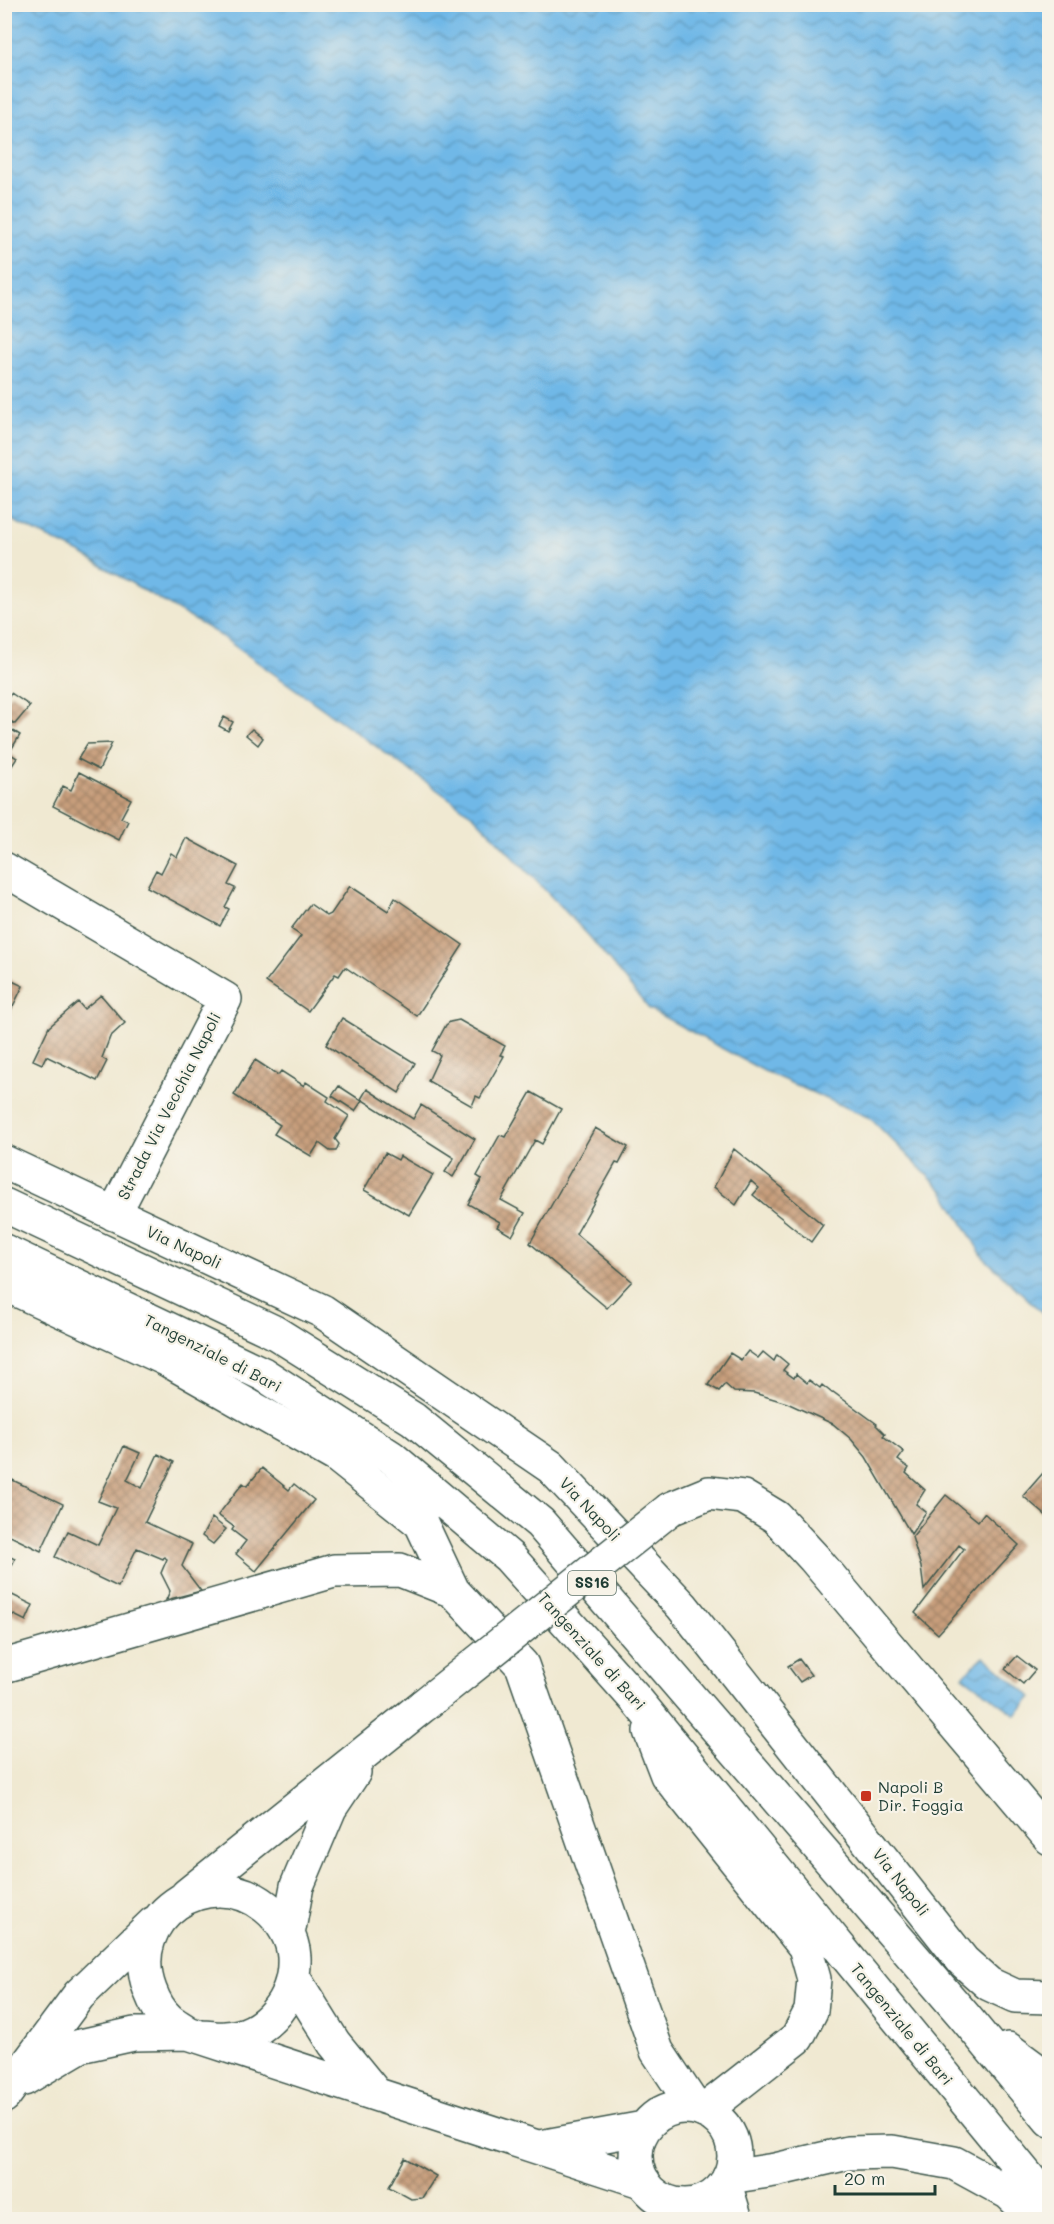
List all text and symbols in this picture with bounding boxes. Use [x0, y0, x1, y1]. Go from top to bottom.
street label: Strada Via Vecchia Napoli [112, 1009, 225, 1203]
street label: Via Napoli [143, 1220, 225, 1273]
street label: Tangenziale di Bari [141, 1309, 286, 1396]
street label: Via Napoli [555, 1472, 625, 1545]
road number: SS16 [568, 1571, 616, 1595]
street label: Tangenziale di Bari [534, 1587, 651, 1714]
place label: Napoli B Dir. Foggia [878, 1776, 964, 1815]
marker: Napoli B Dir. Foggia [859, 1789, 873, 1803]
street label: Via Napoli [868, 1844, 934, 1920]
street label: Tangenziale di Bari [847, 1958, 958, 2089]
scale bar [835, 2158, 936, 2196]
text: 20 m [844, 2166, 885, 2190]

